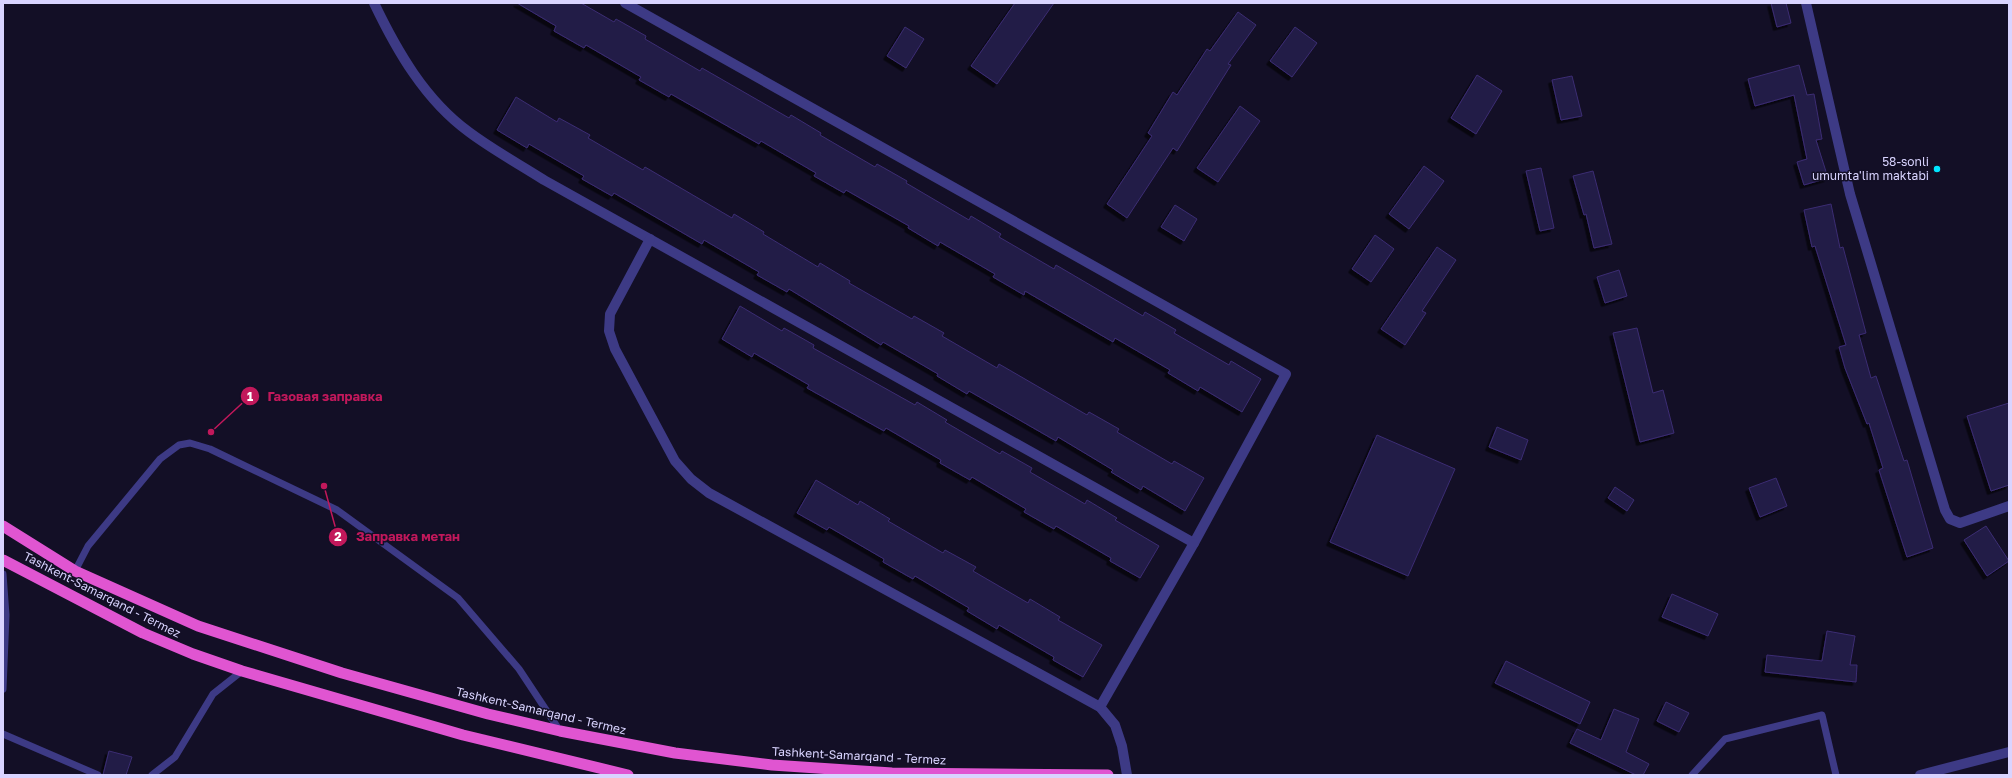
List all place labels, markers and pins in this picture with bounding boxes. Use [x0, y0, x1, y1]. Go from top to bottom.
place label: 58-sonli umumta'lim maktabi [1812, 154, 1929, 183]
marker: 58-sonli umumta'lim maktabi [1932, 164, 1942, 174]
callout: Газовая заправка [240, 384, 391, 409]
callout: Заправка метан [328, 524, 468, 549]

